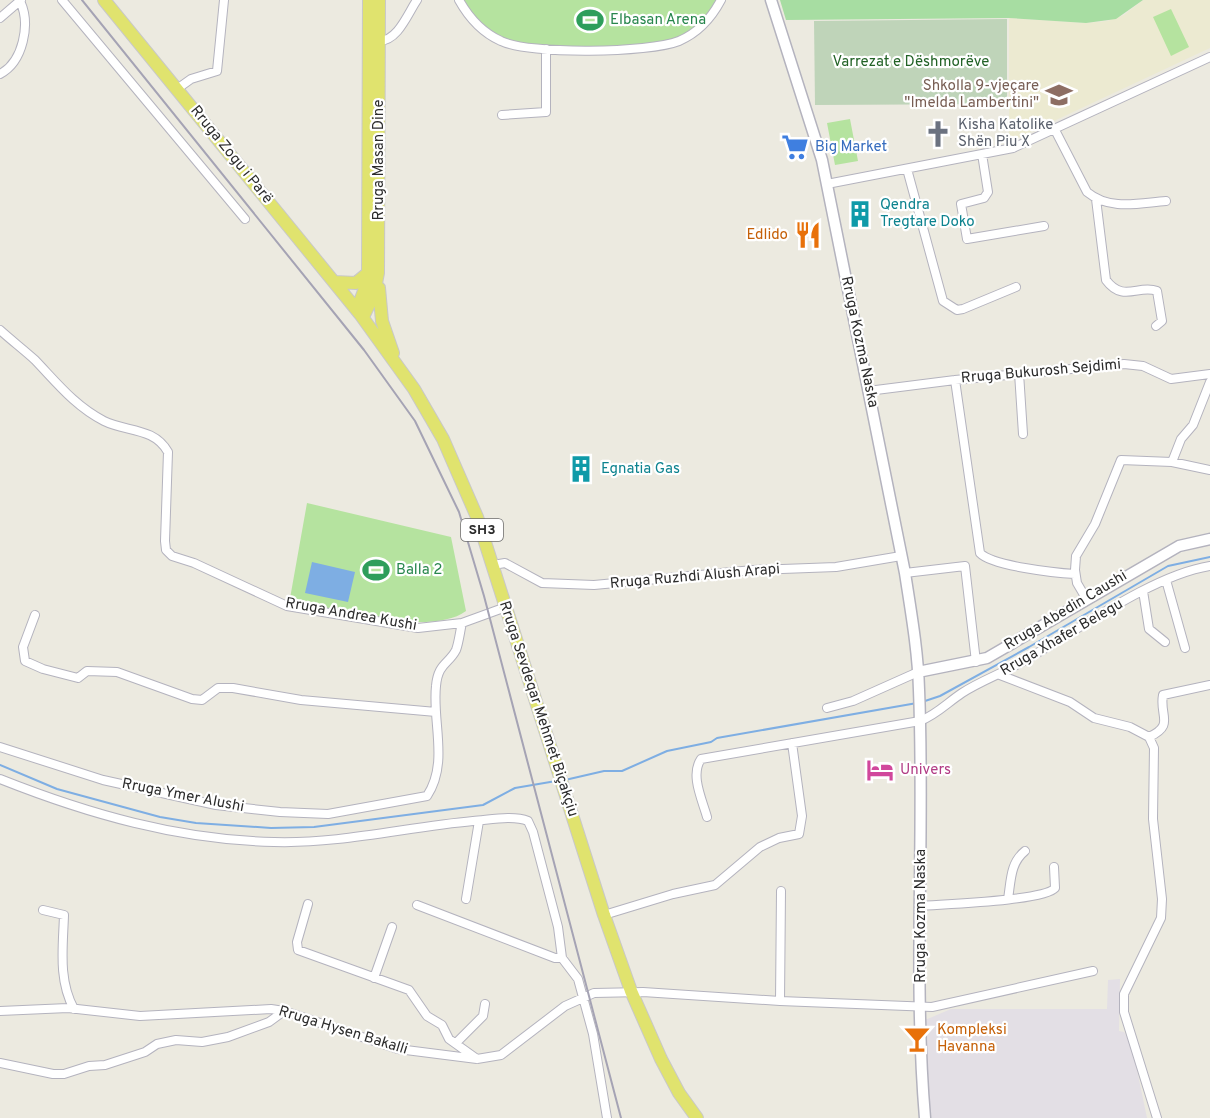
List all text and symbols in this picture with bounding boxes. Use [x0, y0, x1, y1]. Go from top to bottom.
sports icon: Elbasan Arena [575, 5, 605, 35]
place label: Elbasan Arena [610, 11, 706, 30]
park label: Varrezat e Dëshmorëve [833, 53, 989, 72]
place label: Shkolla 9-vjeçare "Imelda Lambertini" [904, 77, 1039, 113]
school or university icon: Shkolla 9-vjeçare "Imelda Lambertini" [1044, 80, 1074, 110]
street label: Rruga Masan Dine [370, 99, 389, 221]
street label: Rruga Zogu i Parë [186, 102, 276, 208]
place label: Kisha Katolike Shën Piu X [958, 116, 1053, 152]
church icon: Kisha Katolike Shën Piu X [923, 119, 953, 149]
supermarket icon: Big Market [780, 132, 810, 162]
place label: Big Market [815, 138, 887, 157]
place label: Qendra Tregtare Doko [880, 196, 975, 232]
building icon: Qendra Tregtare Doko [845, 199, 875, 229]
restaurant icon: Edlido [793, 220, 823, 250]
place label: Edlido [747, 226, 788, 245]
street label: Rruga Kozma Naska [836, 274, 882, 410]
street label: Rruga Bukurosh Sejdimi [960, 356, 1122, 388]
building icon: Egnatia Gas [566, 454, 596, 484]
place label: Egnatia Gas [601, 460, 680, 479]
road number: SH3 [461, 519, 503, 541]
sports icon: Balla 2 [361, 555, 391, 585]
street label: Rruga Ruzhdi Alush Arapi [609, 560, 781, 594]
place label: Balla 2 [396, 561, 442, 580]
street label: Rruga Abedin Caushi [1001, 567, 1131, 655]
street label: Rruga Andrea Kushi [284, 594, 418, 636]
street label: Rruga Xhafer Belegu [997, 595, 1127, 681]
street label: Rruga Sevdeqar Mehmet Biçakçiu [494, 599, 582, 819]
hotel icon: Univers [865, 755, 895, 785]
place label: Univers [900, 761, 951, 780]
street label: Rruga Ymer Alushi [120, 775, 246, 817]
street label: Rruga Kozma Naska [912, 849, 931, 983]
street label: Rruga Hysen Bakalli [276, 1002, 410, 1060]
place label: Kompleksi Havanna [937, 1021, 1007, 1057]
bar icon: Kompleksi Havanna [902, 1024, 932, 1054]

